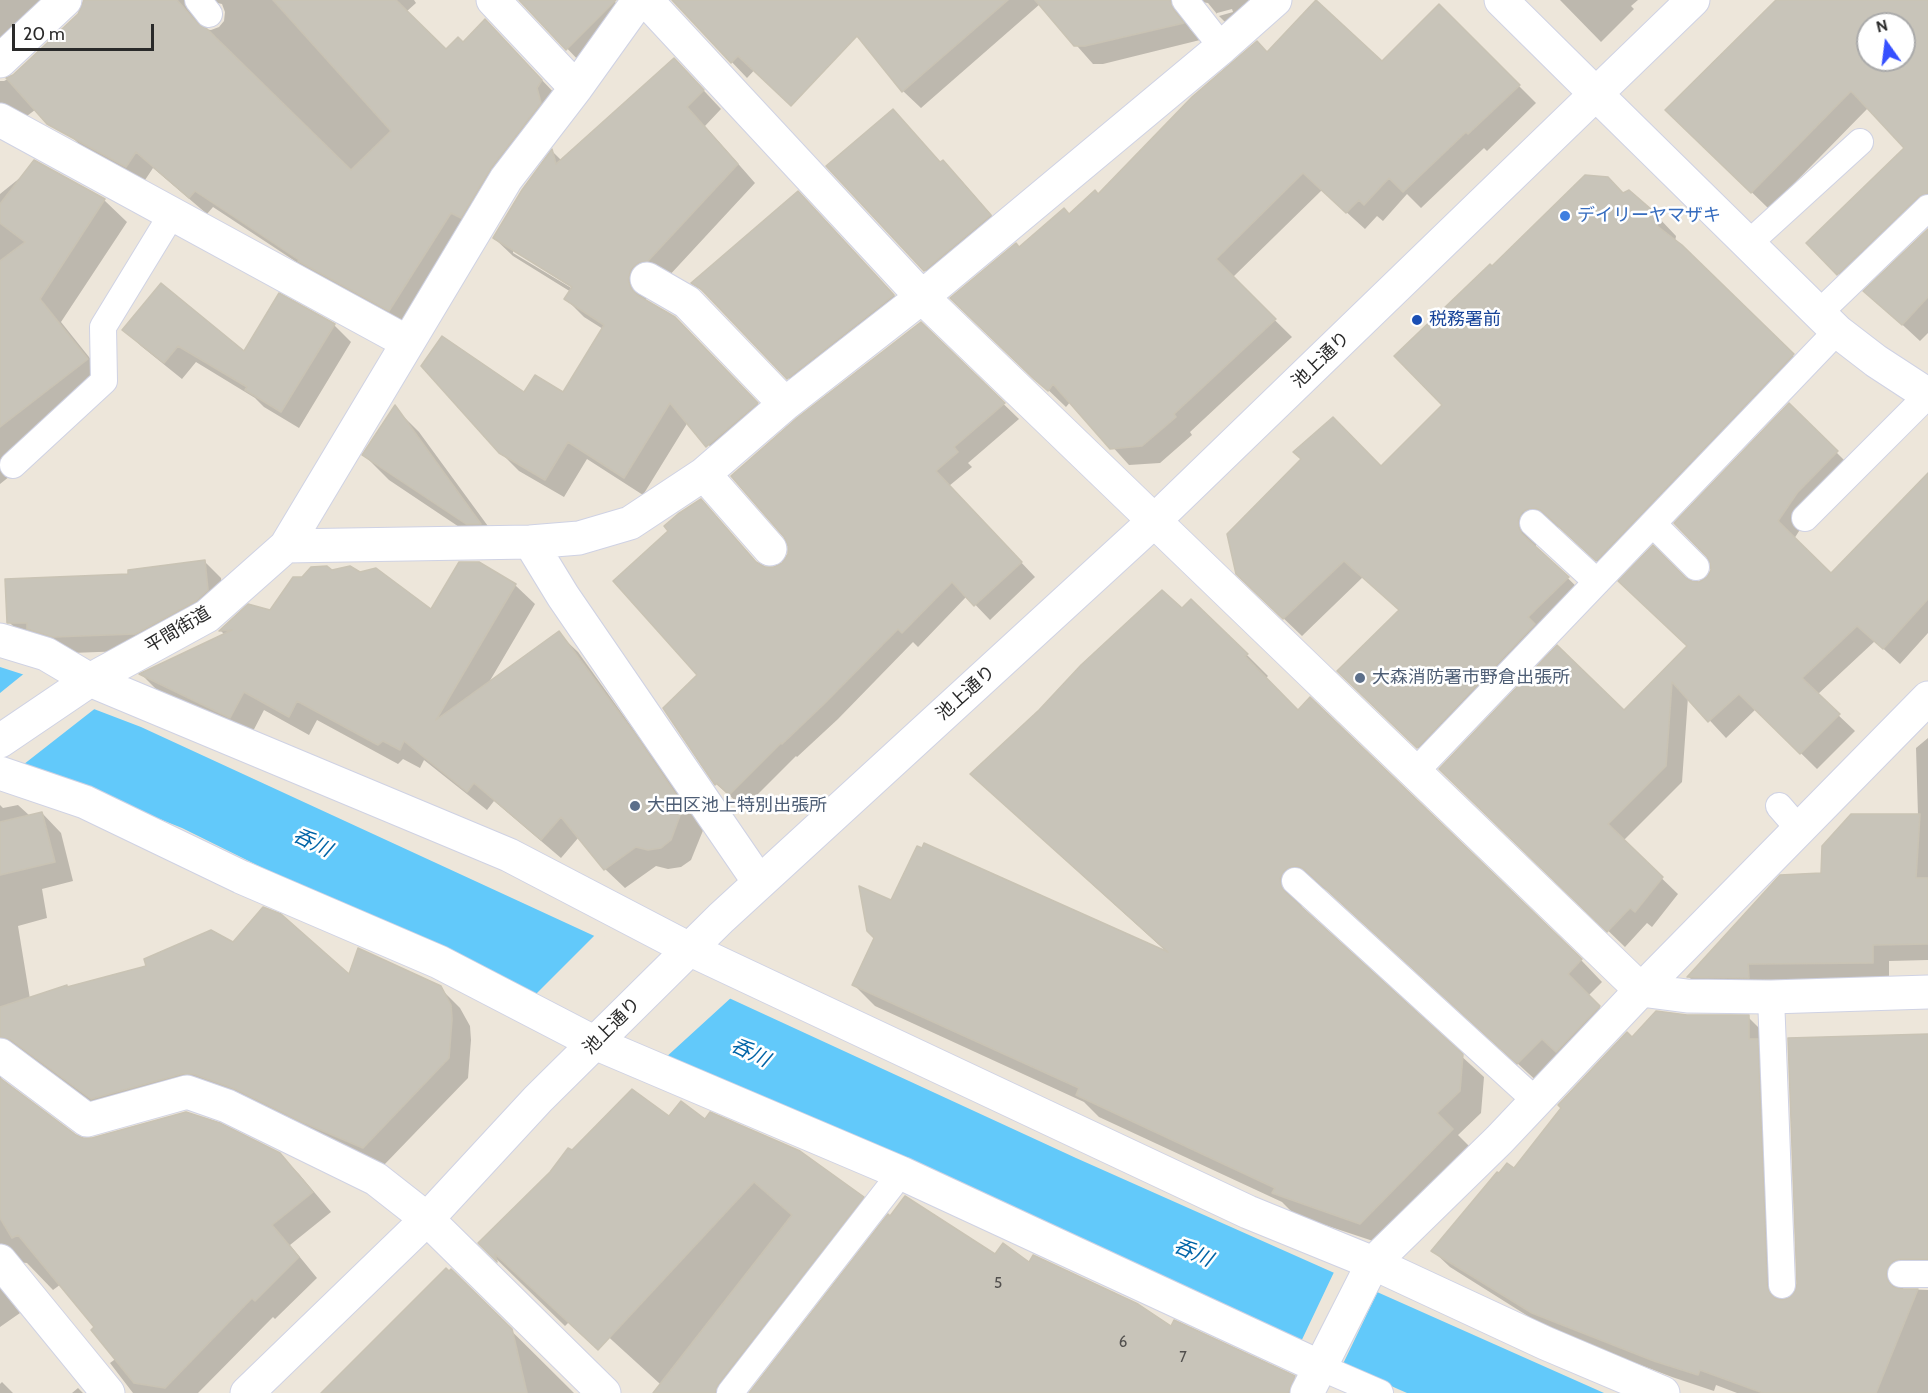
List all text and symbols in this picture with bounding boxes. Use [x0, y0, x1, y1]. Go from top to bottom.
scale bar [15, 12, 158, 50]
north arrow [1856, 12, 1916, 72]
text: N [1874, 15, 1890, 37]
text: 20 m [23, 23, 65, 45]
place label: デイリーヤマザキ [1577, 205, 1721, 227]
marker: デイリーヤマザキ [1558, 209, 1572, 223]
place label: 税務署前 [1429, 309, 1501, 331]
marker: 税務署前 [1410, 313, 1424, 327]
street label: 池上通り [1288, 327, 1354, 393]
street label: 平間街道 [142, 602, 214, 658]
street label: 池上通り [932, 661, 1000, 725]
place label: 大森消防署市野倉出張所 [1372, 667, 1570, 689]
marker: 大森消防署市野倉出張所 [1353, 671, 1367, 685]
place label: 大田区池上特別出張所 [647, 795, 827, 817]
marker: 大田区池上特別出張所 [628, 799, 642, 813]
water label: 呑川 [289, 823, 335, 863]
street label: 池上通り [579, 993, 645, 1059]
water label: 呑川 [727, 1033, 773, 1073]
water label: 呑川 [1170, 1234, 1216, 1272]
house number: 5 [994, 1275, 1002, 1293]
house number: 6 [1119, 1334, 1127, 1352]
house number: 7 [1179, 1349, 1187, 1367]

